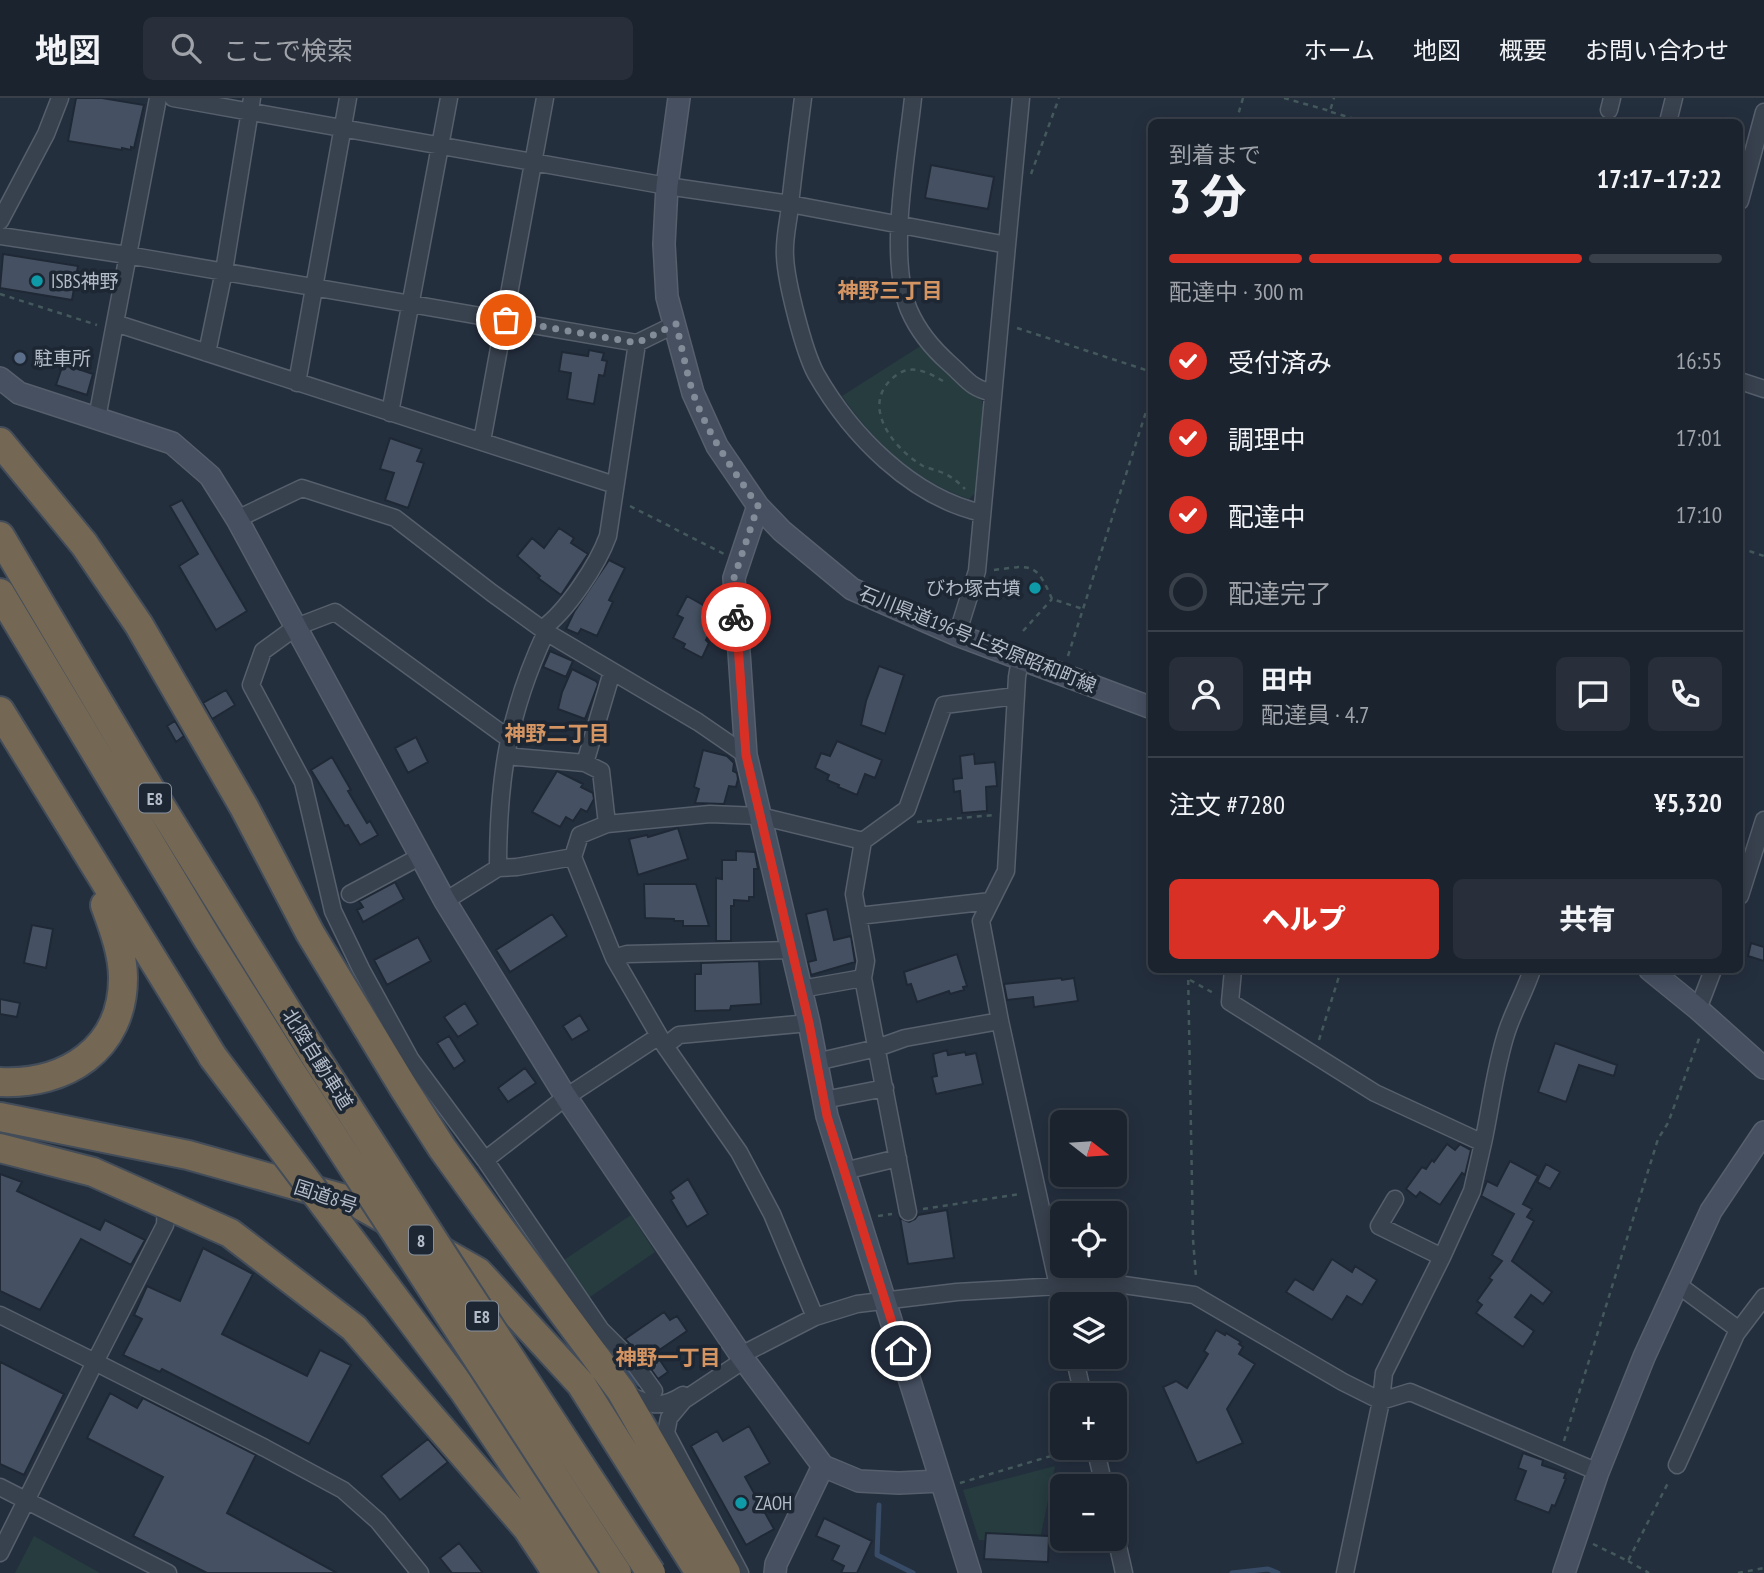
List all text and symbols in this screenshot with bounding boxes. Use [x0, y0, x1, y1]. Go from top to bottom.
search box [143, 17, 633, 80]
text: 地図 [35, 28, 101, 71]
icon: search [167, 29, 205, 67]
text: ここで検索 [223, 34, 353, 67]
text: ホーム [1304, 35, 1375, 66]
text: 地図 [1413, 35, 1461, 66]
text: 概要 [1499, 35, 1547, 66]
text: お問い合わせ [1585, 35, 1729, 66]
text: 到着まで [1169, 140, 1261, 169]
text: 17:17–17:22 [1597, 162, 1722, 195]
text: 3 分 [1169, 166, 1246, 226]
place label: ISBS神野 [51, 269, 119, 293]
marker: ISBS神野 [29, 273, 45, 289]
district label: 神野三丁目 [838, 277, 943, 304]
text: 配達中 · 300 m [1169, 277, 1304, 306]
pin [476, 290, 536, 350]
icon: bag [487, 301, 525, 339]
icon: check [1169, 342, 1207, 380]
place label: 駐車所 [34, 346, 91, 370]
text: 受付済み [1228, 346, 1332, 379]
text: 16:55 [1676, 346, 1722, 375]
marker: 駐車所 [12, 350, 28, 366]
icon: check [1169, 419, 1207, 457]
text: 調理中 [1228, 423, 1306, 456]
text: 17:01 [1676, 423, 1722, 452]
icon: check [1169, 496, 1207, 534]
text: 配達中 [1228, 500, 1306, 533]
text: 17:10 [1676, 500, 1722, 529]
place label: びわ塚古墳 [926, 576, 1021, 600]
text: 配達完了 [1228, 577, 1332, 610]
street label: 石川県道196号上安原昭和町線 [856, 580, 1100, 698]
marker: びわ塚古墳 [1027, 580, 1043, 596]
courier [701, 582, 771, 652]
icon: bike [717, 598, 755, 636]
button: person [1169, 657, 1243, 731]
button: chat [1556, 657, 1630, 731]
button: phone [1648, 657, 1722, 731]
text: 田中 [1261, 663, 1313, 696]
text: 配達員 · 4.7 [1261, 700, 1369, 729]
district label: 神野二丁目 [505, 720, 610, 747]
road number: E8 [139, 784, 171, 812]
text: ¥5,320 [1654, 786, 1722, 819]
text: 注文 #7280 [1169, 788, 1285, 821]
button: ヘルプ [1169, 879, 1439, 959]
button: 共有 [1453, 879, 1722, 959]
street label: 北陸自動車道 [278, 1004, 358, 1114]
north arrow [1050, 1110, 1127, 1186]
map controls [1050, 1110, 1127, 1551]
street label: 国道8号 [291, 1174, 361, 1218]
button: locate [1050, 1201, 1127, 1278]
road number: 8 [409, 1226, 433, 1254]
button: layers [1050, 1292, 1127, 1369]
road number: E8 [466, 1302, 498, 1330]
pin [871, 1321, 931, 1381]
icon: home [882, 1332, 920, 1370]
district label: 神野一丁目 [616, 1344, 721, 1371]
button: + [1050, 1383, 1127, 1460]
button: − [1050, 1474, 1127, 1551]
place label: ZAOH [755, 1491, 792, 1515]
marker: ZAOH [733, 1495, 749, 1511]

